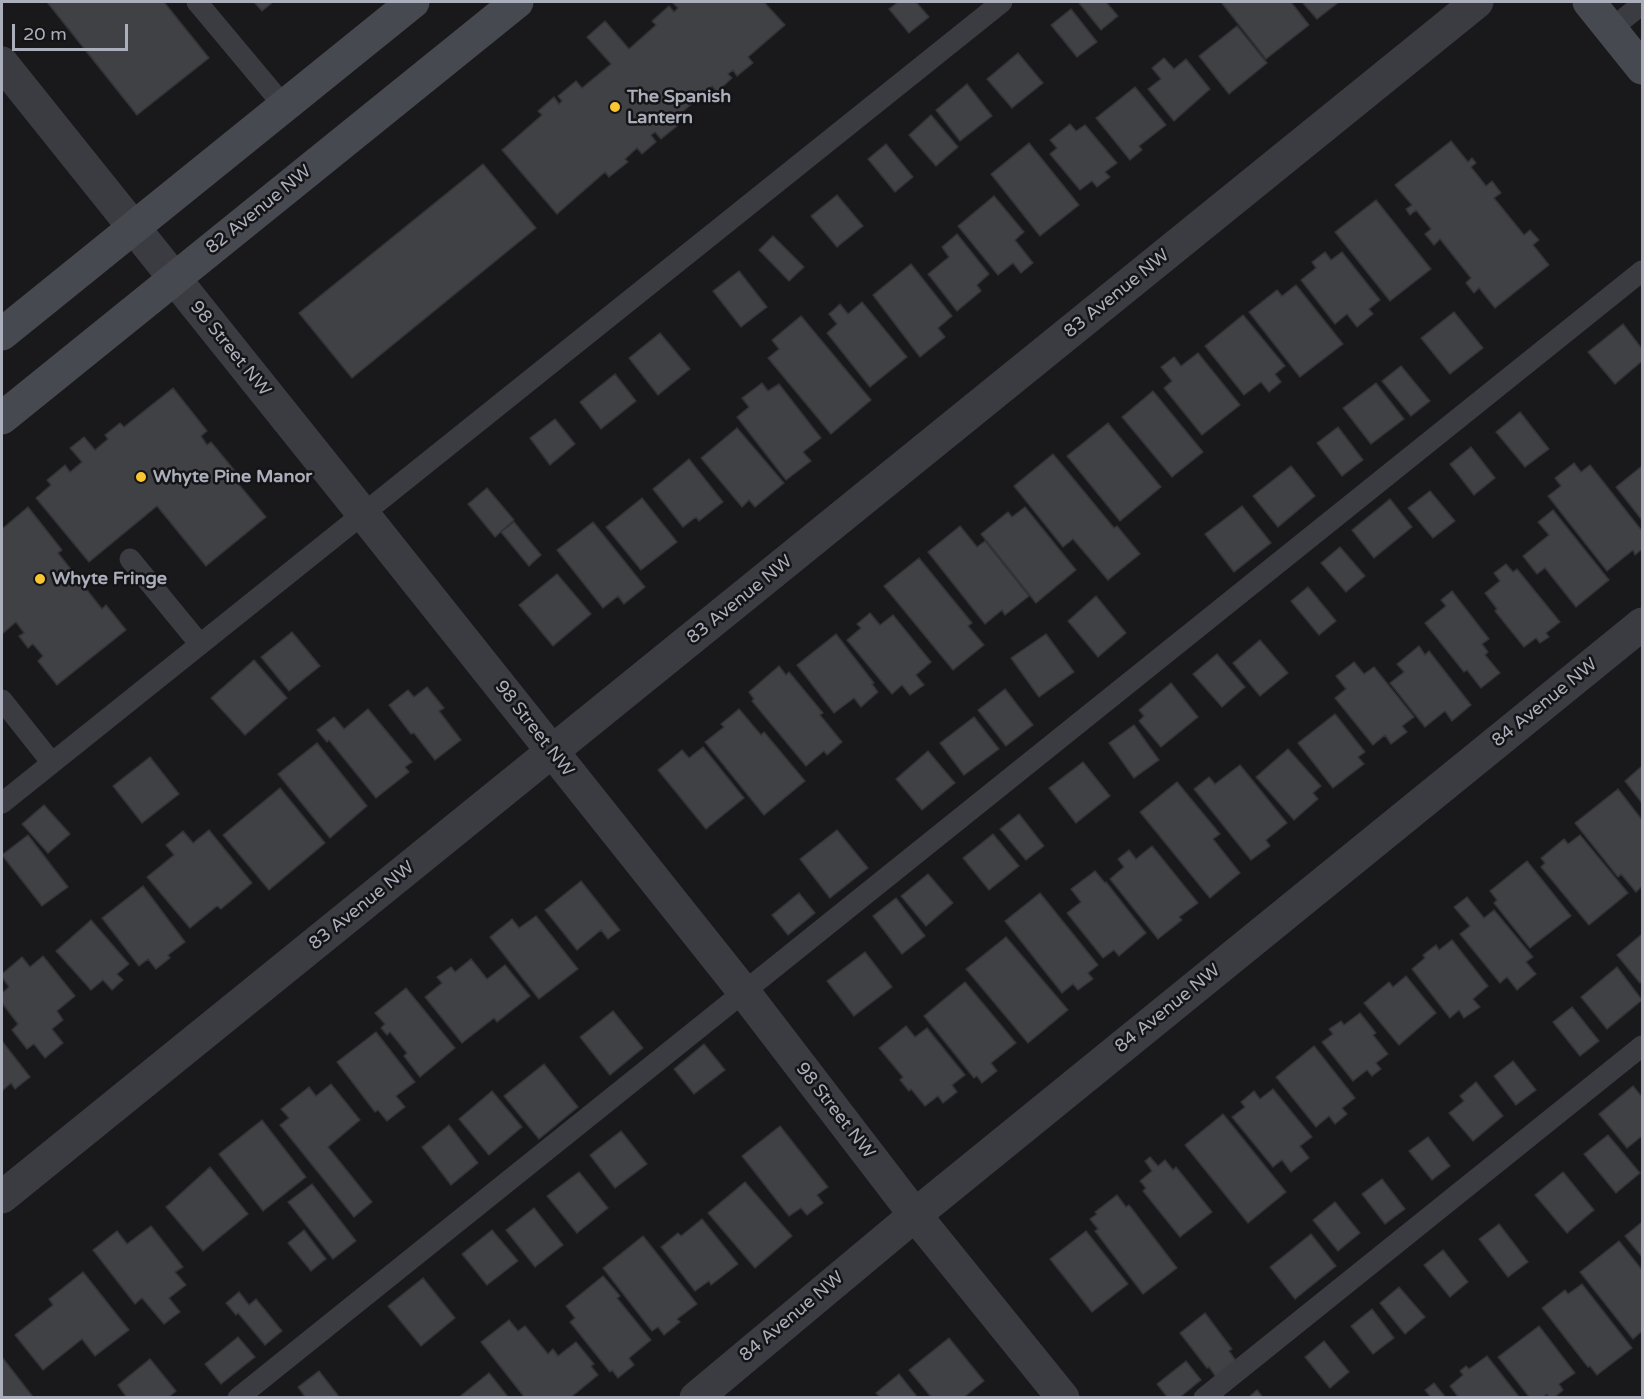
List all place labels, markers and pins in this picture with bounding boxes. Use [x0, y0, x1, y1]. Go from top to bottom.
place label: The Spanish Lantern [627, 86, 731, 128]
marker: The Spanish Lantern [608, 100, 622, 114]
place label: Whyte Pine Manor [153, 466, 312, 488]
marker: Whyte Pine Manor [134, 470, 148, 484]
place label: Whyte Fringe [52, 568, 167, 590]
marker: Whyte Fringe [33, 572, 47, 586]

